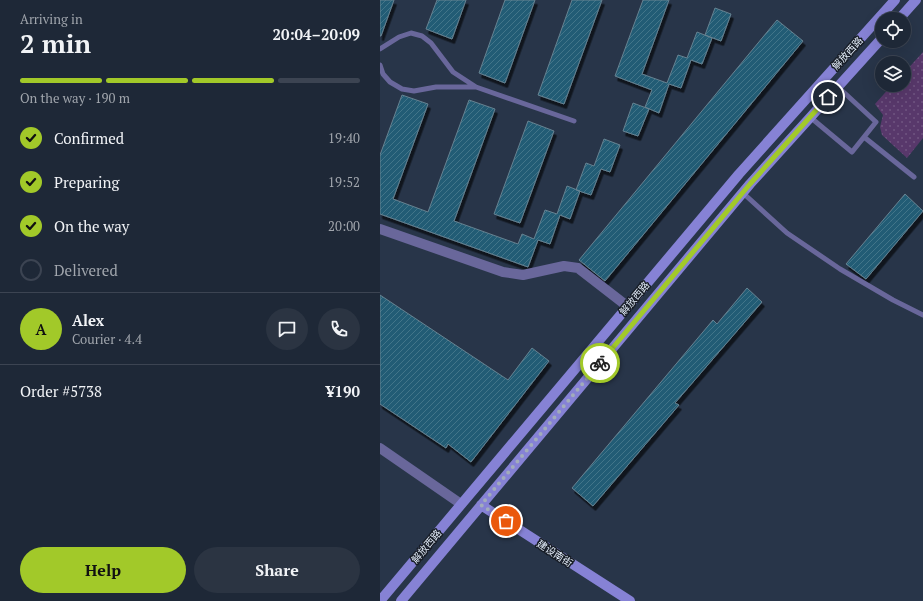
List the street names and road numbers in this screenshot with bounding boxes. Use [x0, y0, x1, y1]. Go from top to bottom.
street label: 解放西路 [829, 34, 866, 73]
street label: 解放西路 [617, 279, 652, 318]
street label: 解放西路 [409, 527, 444, 566]
street label: 建设南街 [534, 537, 575, 570]

